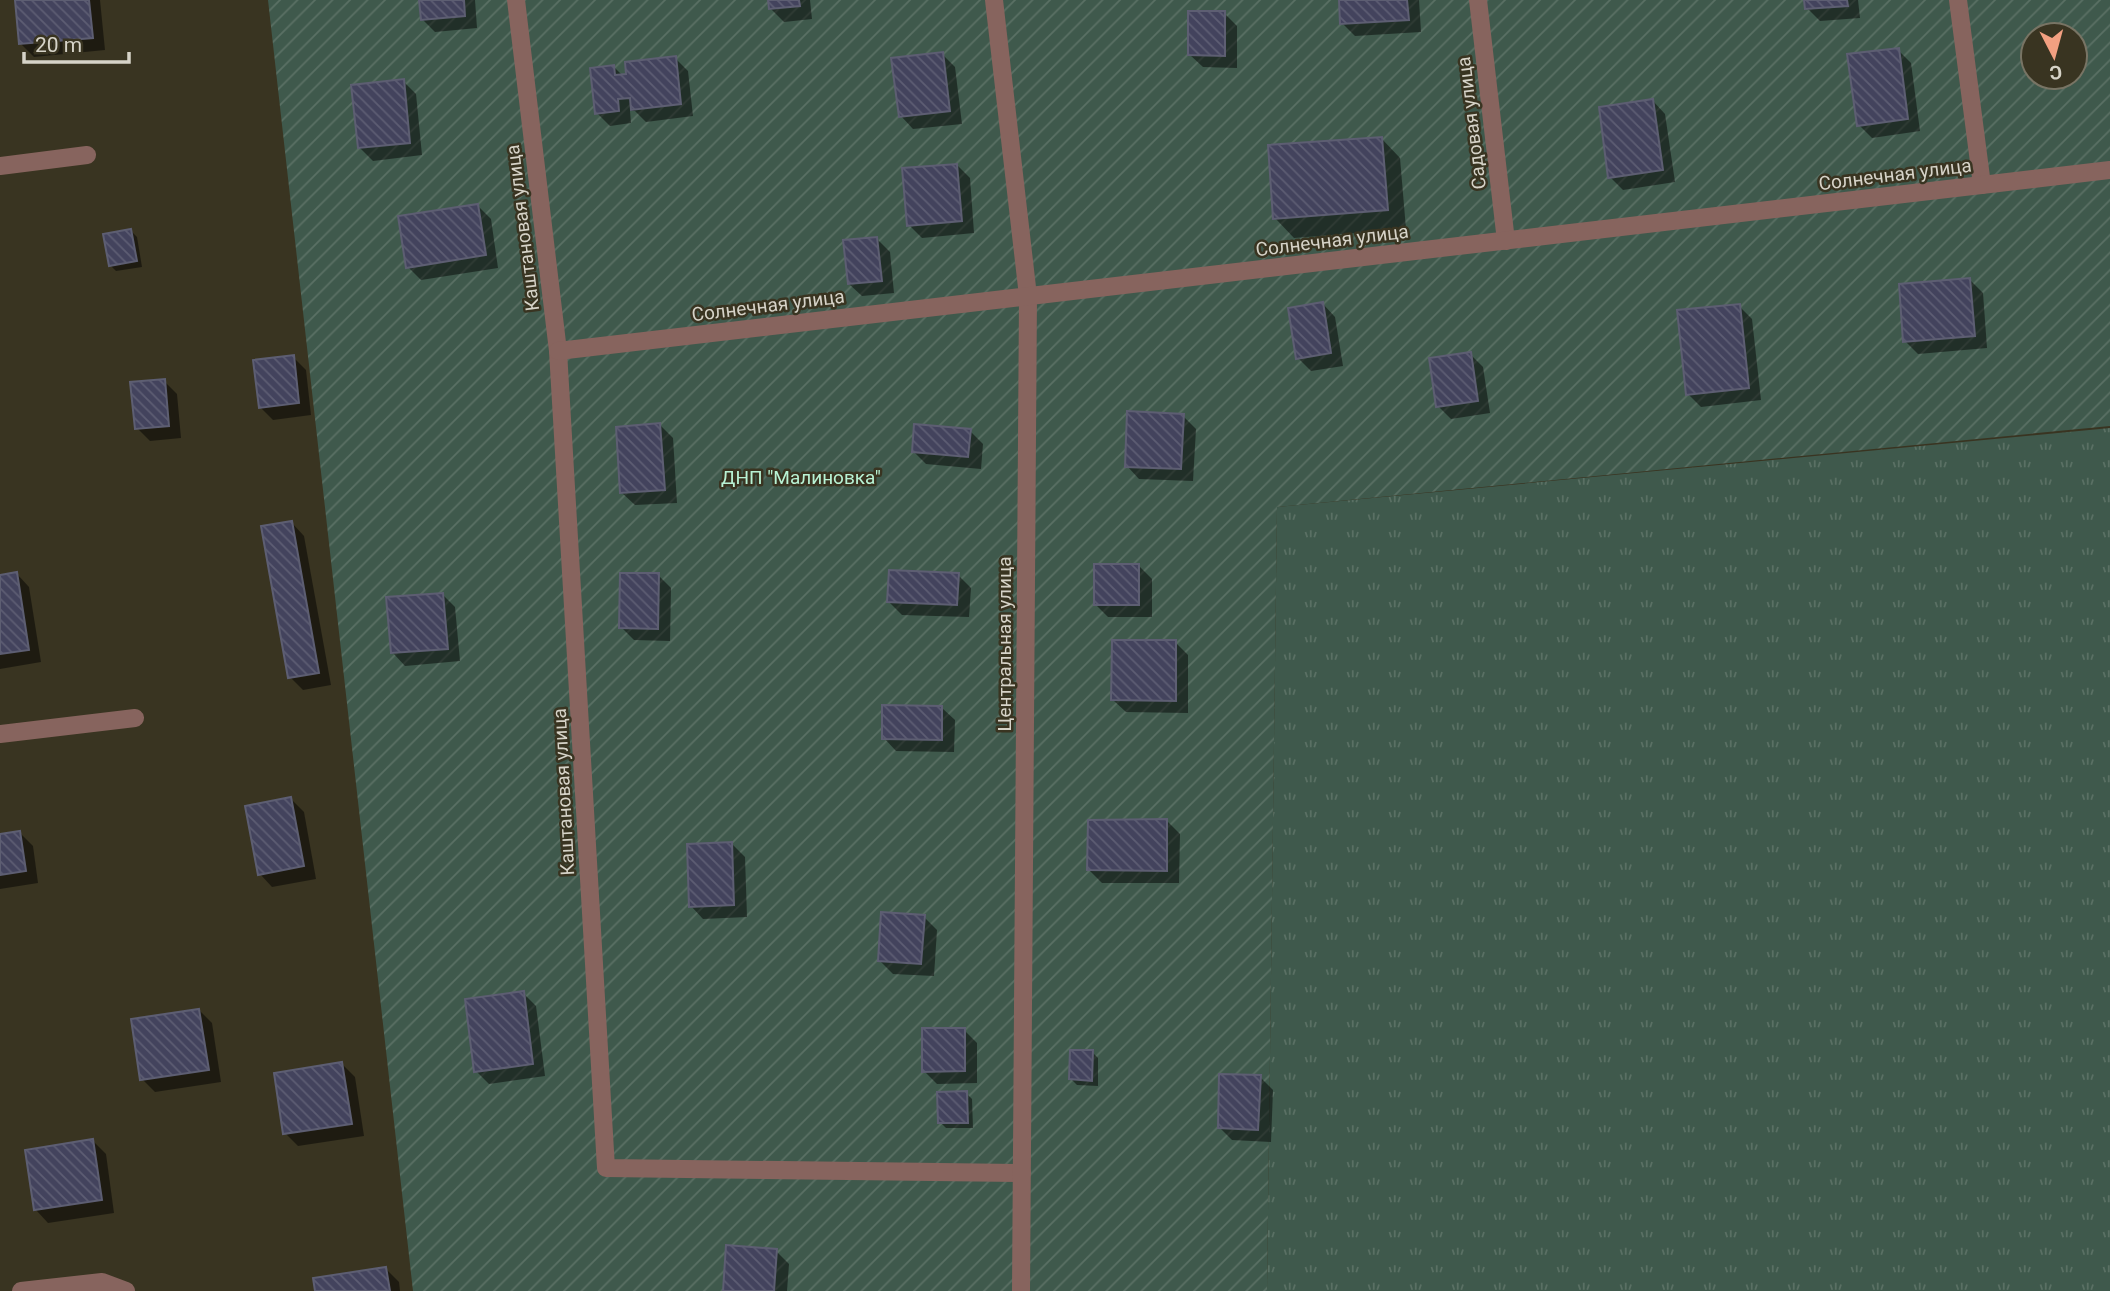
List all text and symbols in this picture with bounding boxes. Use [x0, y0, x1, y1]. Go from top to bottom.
scale bar [24, 21, 130, 65]
north arrow [2019, 21, 2089, 91]
text: 20 m [35, 33, 82, 57]
street label: Садовая улица [1452, 55, 1491, 191]
text: С [2048, 60, 2063, 84]
street label: Каштановая улица [501, 143, 544, 312]
street label: Солнечная улица [1817, 154, 1973, 195]
street label: Солнечная улица [1254, 220, 1410, 261]
street label: Солнечная улица [690, 285, 846, 326]
park label: ДНП "Малиновка" [721, 466, 881, 489]
street label: Центральная улица [993, 557, 1016, 731]
street label: Каштановая улица [548, 708, 579, 876]

